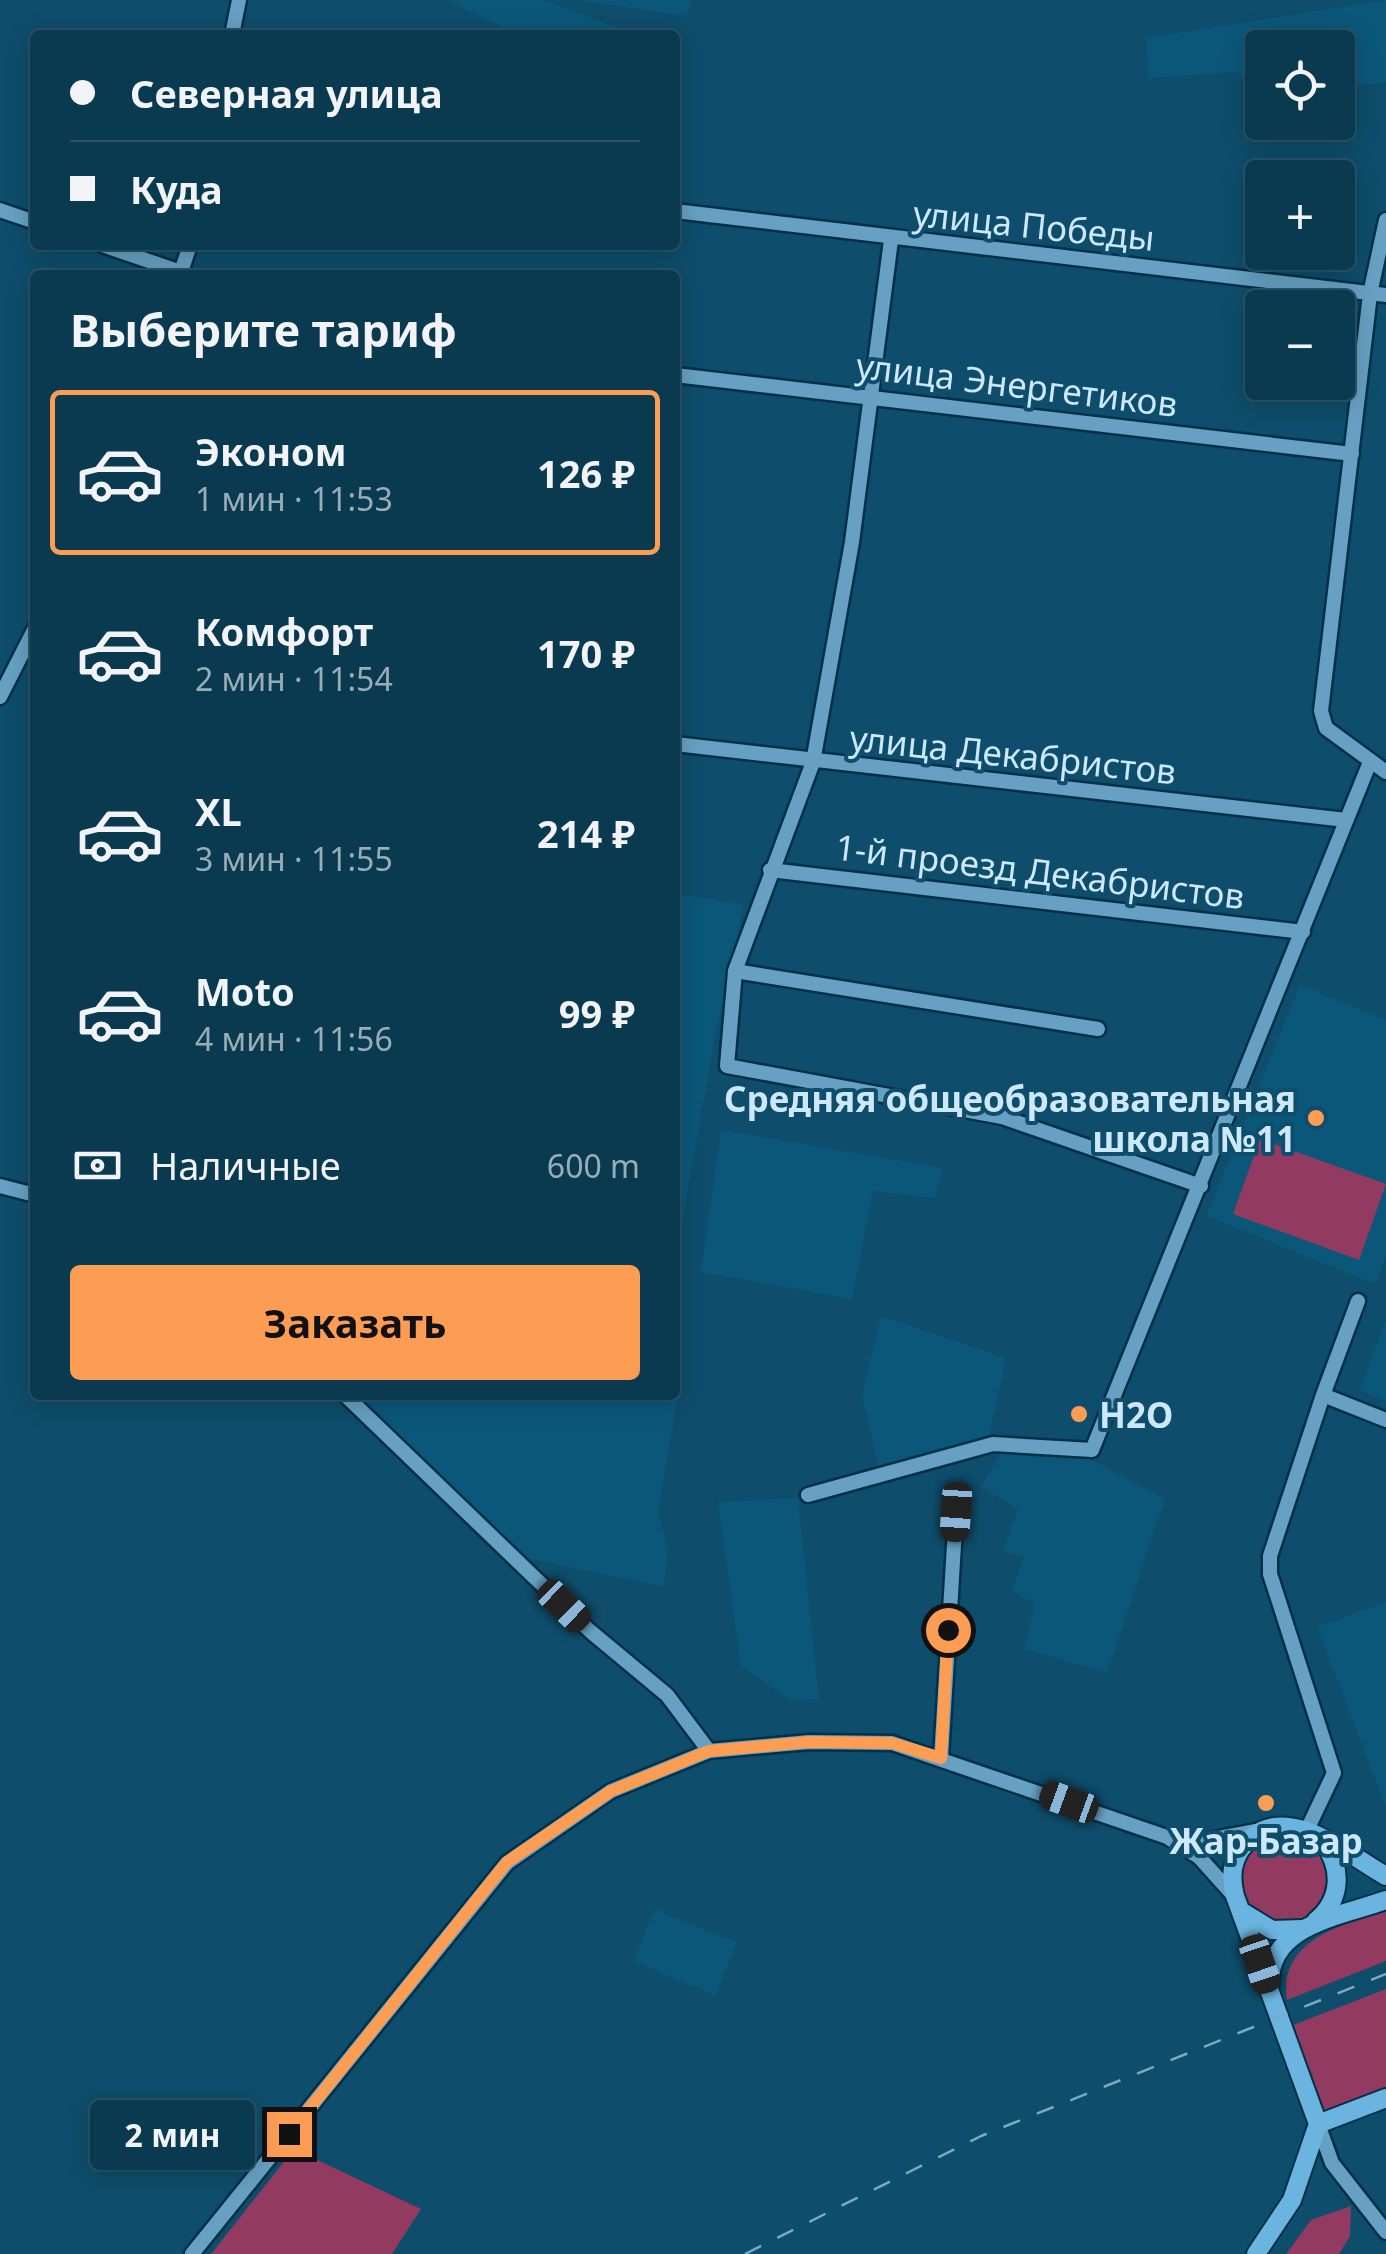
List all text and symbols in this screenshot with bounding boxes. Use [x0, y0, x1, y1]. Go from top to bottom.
map controls [1245, 30, 1355, 400]
button: locate [1245, 30, 1355, 140]
text: Северная улица [130, 67, 443, 119]
button: + [1245, 160, 1355, 270]
text: Куда [130, 163, 223, 215]
street label: улица Победы [911, 189, 1157, 261]
button: − [1245, 290, 1355, 400]
text: Выберите тариф [70, 299, 457, 360]
street label: улица Энергетиков [854, 341, 1180, 427]
text: Эконом [195, 425, 347, 477]
icon: car [75, 428, 165, 518]
text: 126 ₽ [537, 447, 635, 499]
text: 1 мин · 11:53 [195, 477, 393, 520]
text: Комфорт [195, 605, 373, 657]
icon: car [75, 608, 165, 698]
text: 170 ₽ [537, 627, 635, 679]
text: 2 мин · 11:54 [195, 657, 393, 700]
street label: улица Декабристов [847, 713, 1179, 795]
text: XL [195, 785, 242, 837]
icon: car [75, 788, 165, 878]
text: 214 ₽ [537, 807, 635, 859]
street label: 1-й проезд Декабристов [833, 823, 1247, 919]
text: 3 мин · 11:55 [195, 837, 393, 880]
text: Moto [195, 965, 295, 1017]
icon: car [75, 968, 165, 1058]
text: 99 ₽ [559, 987, 635, 1039]
text: 4 мин · 11:56 [195, 1017, 393, 1060]
place label: Средняя общеобразовательная школа №11 [724, 1075, 1296, 1162]
marker: Средняя общеобразовательная школа №11 [1305, 1107, 1327, 1129]
icon: cash [70, 1138, 125, 1193]
text: Наличные [150, 1139, 341, 1191]
text: 600 m [547, 1144, 640, 1187]
button: Заказать [70, 1265, 640, 1380]
place label: Н2О [1099, 1391, 1173, 1438]
marker: Н2О [1068, 1403, 1090, 1425]
car [939, 1481, 973, 1543]
car [532, 1574, 596, 1638]
route start [926, 1608, 971, 1653]
car [1036, 1778, 1102, 1826]
marker: Жар-Базар [1255, 1792, 1277, 1814]
place label: Жар-Базар [1169, 1817, 1363, 1864]
car [1236, 1931, 1284, 1997]
callout: 2 мин [89, 2099, 254, 2169]
route end [267, 2112, 312, 2157]
text: 2 мин [125, 2113, 220, 2156]

